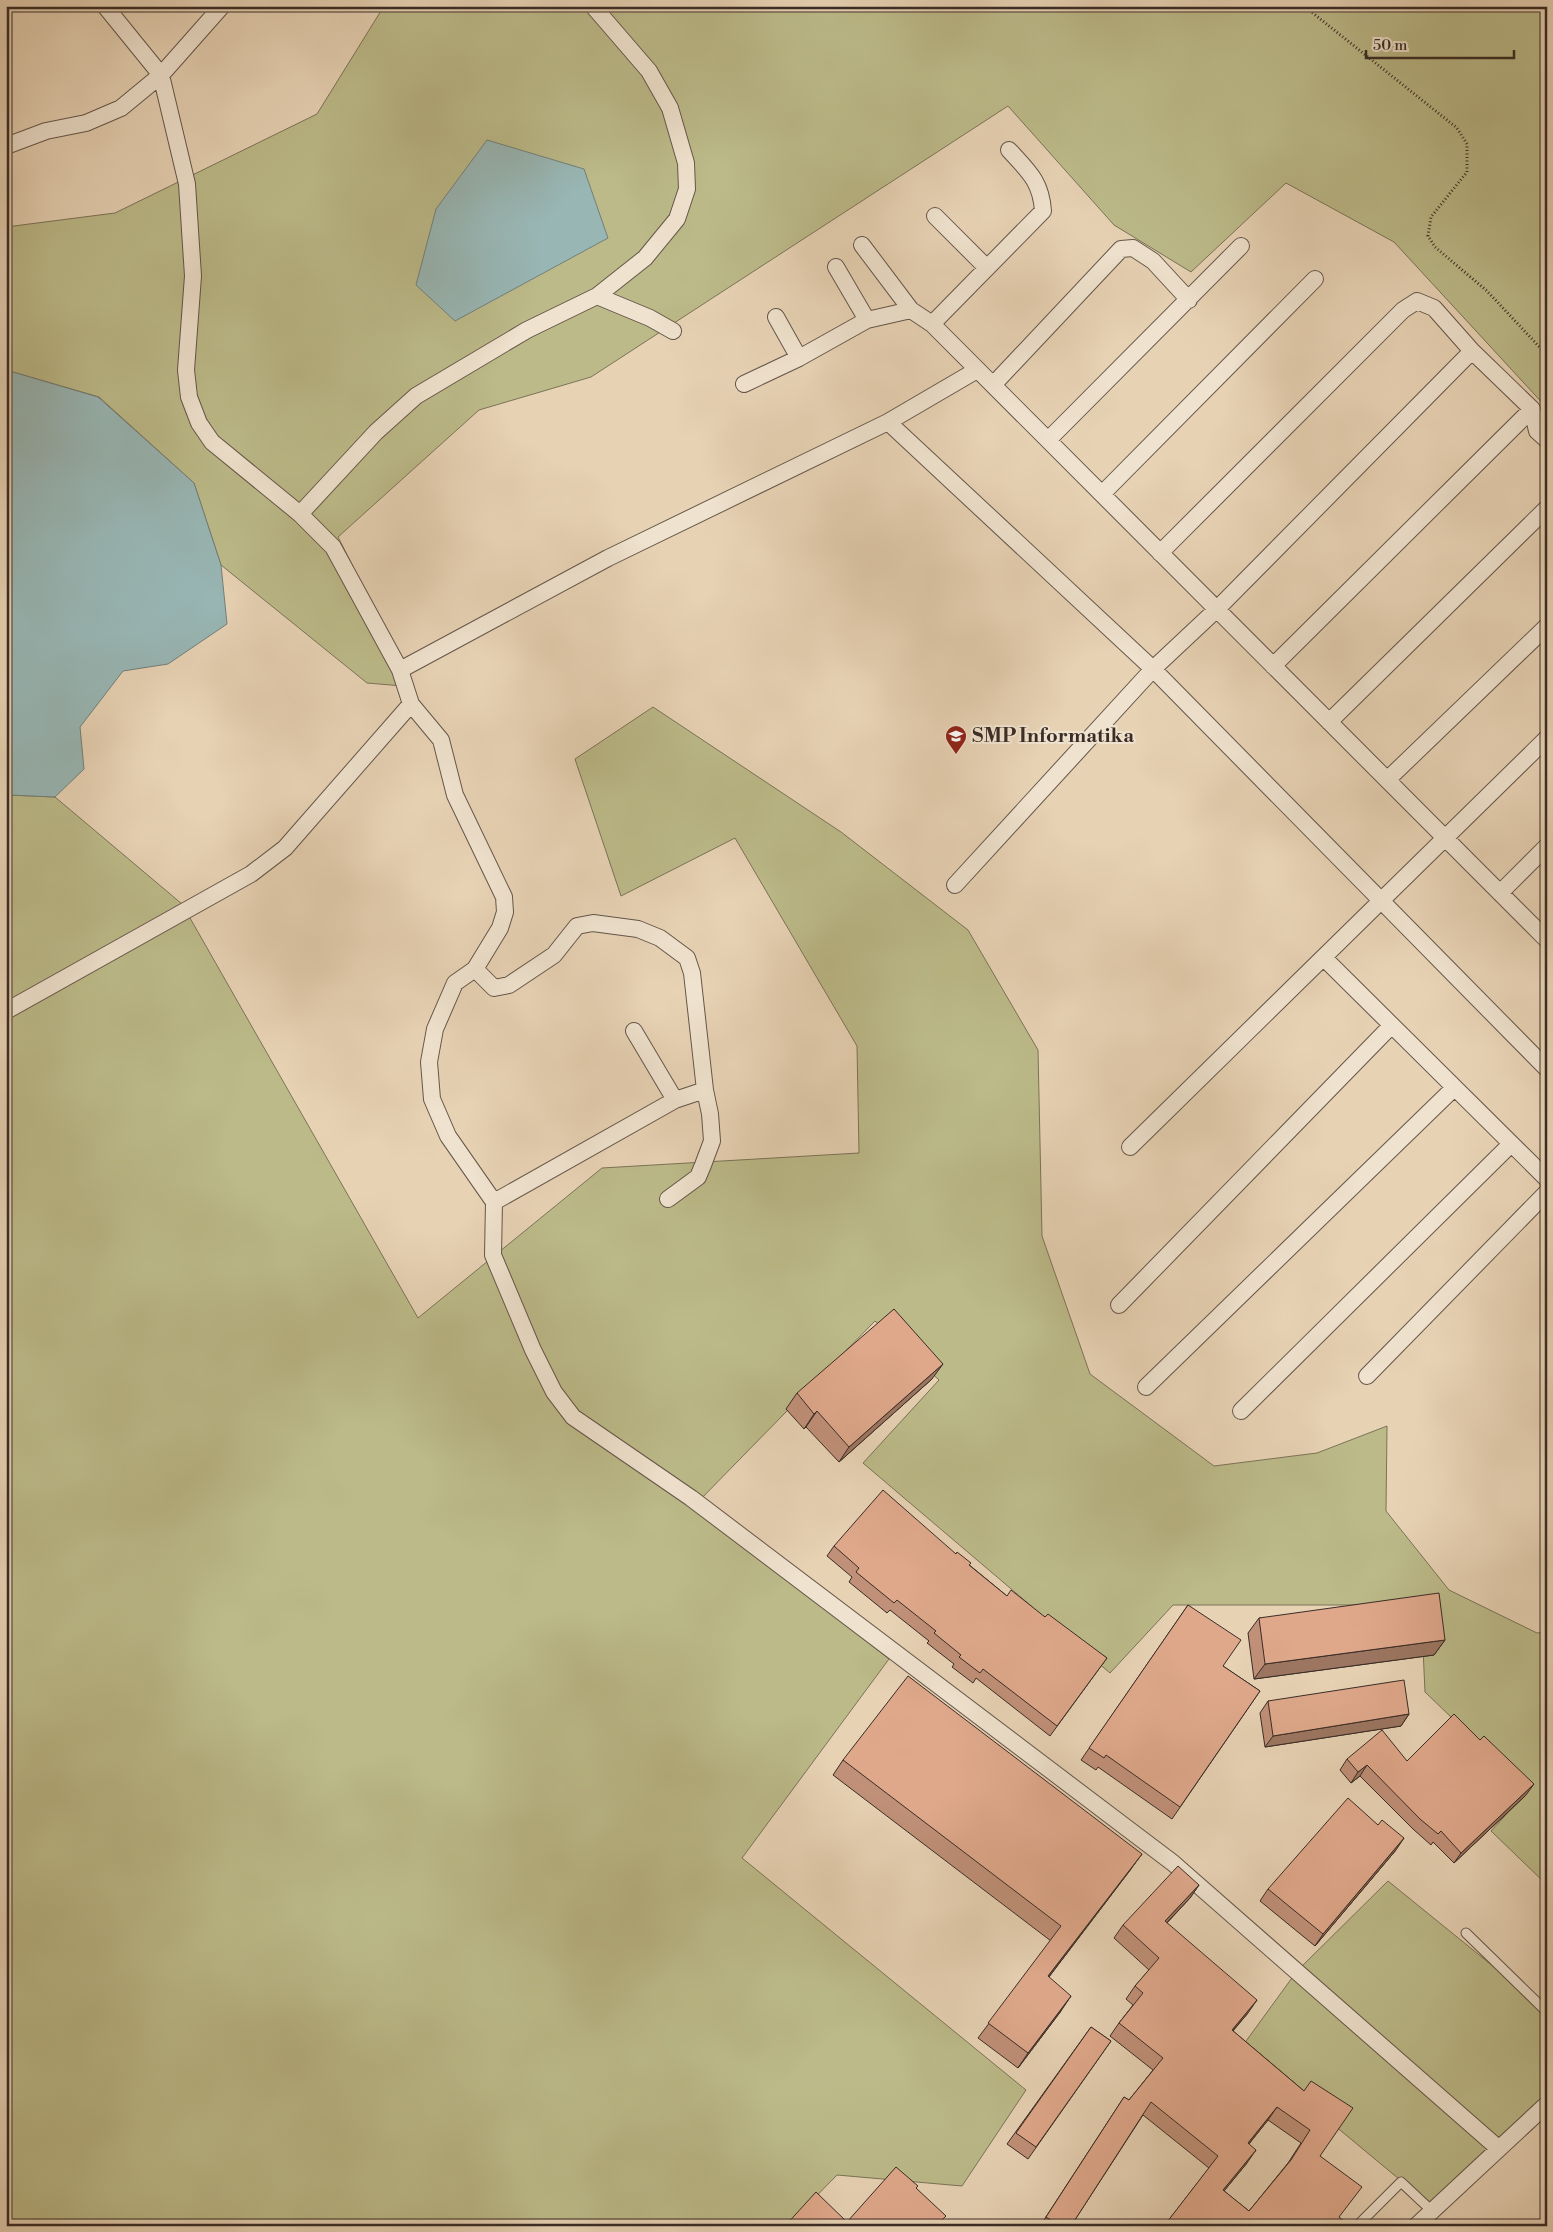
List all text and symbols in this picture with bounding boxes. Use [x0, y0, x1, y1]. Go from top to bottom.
scale bar [1366, 28, 1513, 60]
text: 50 m [1373, 36, 1407, 55]
school or university icon: SMP Informatika [944, 724, 968, 755]
place label: SMP Informatika [972, 724, 1134, 749]

